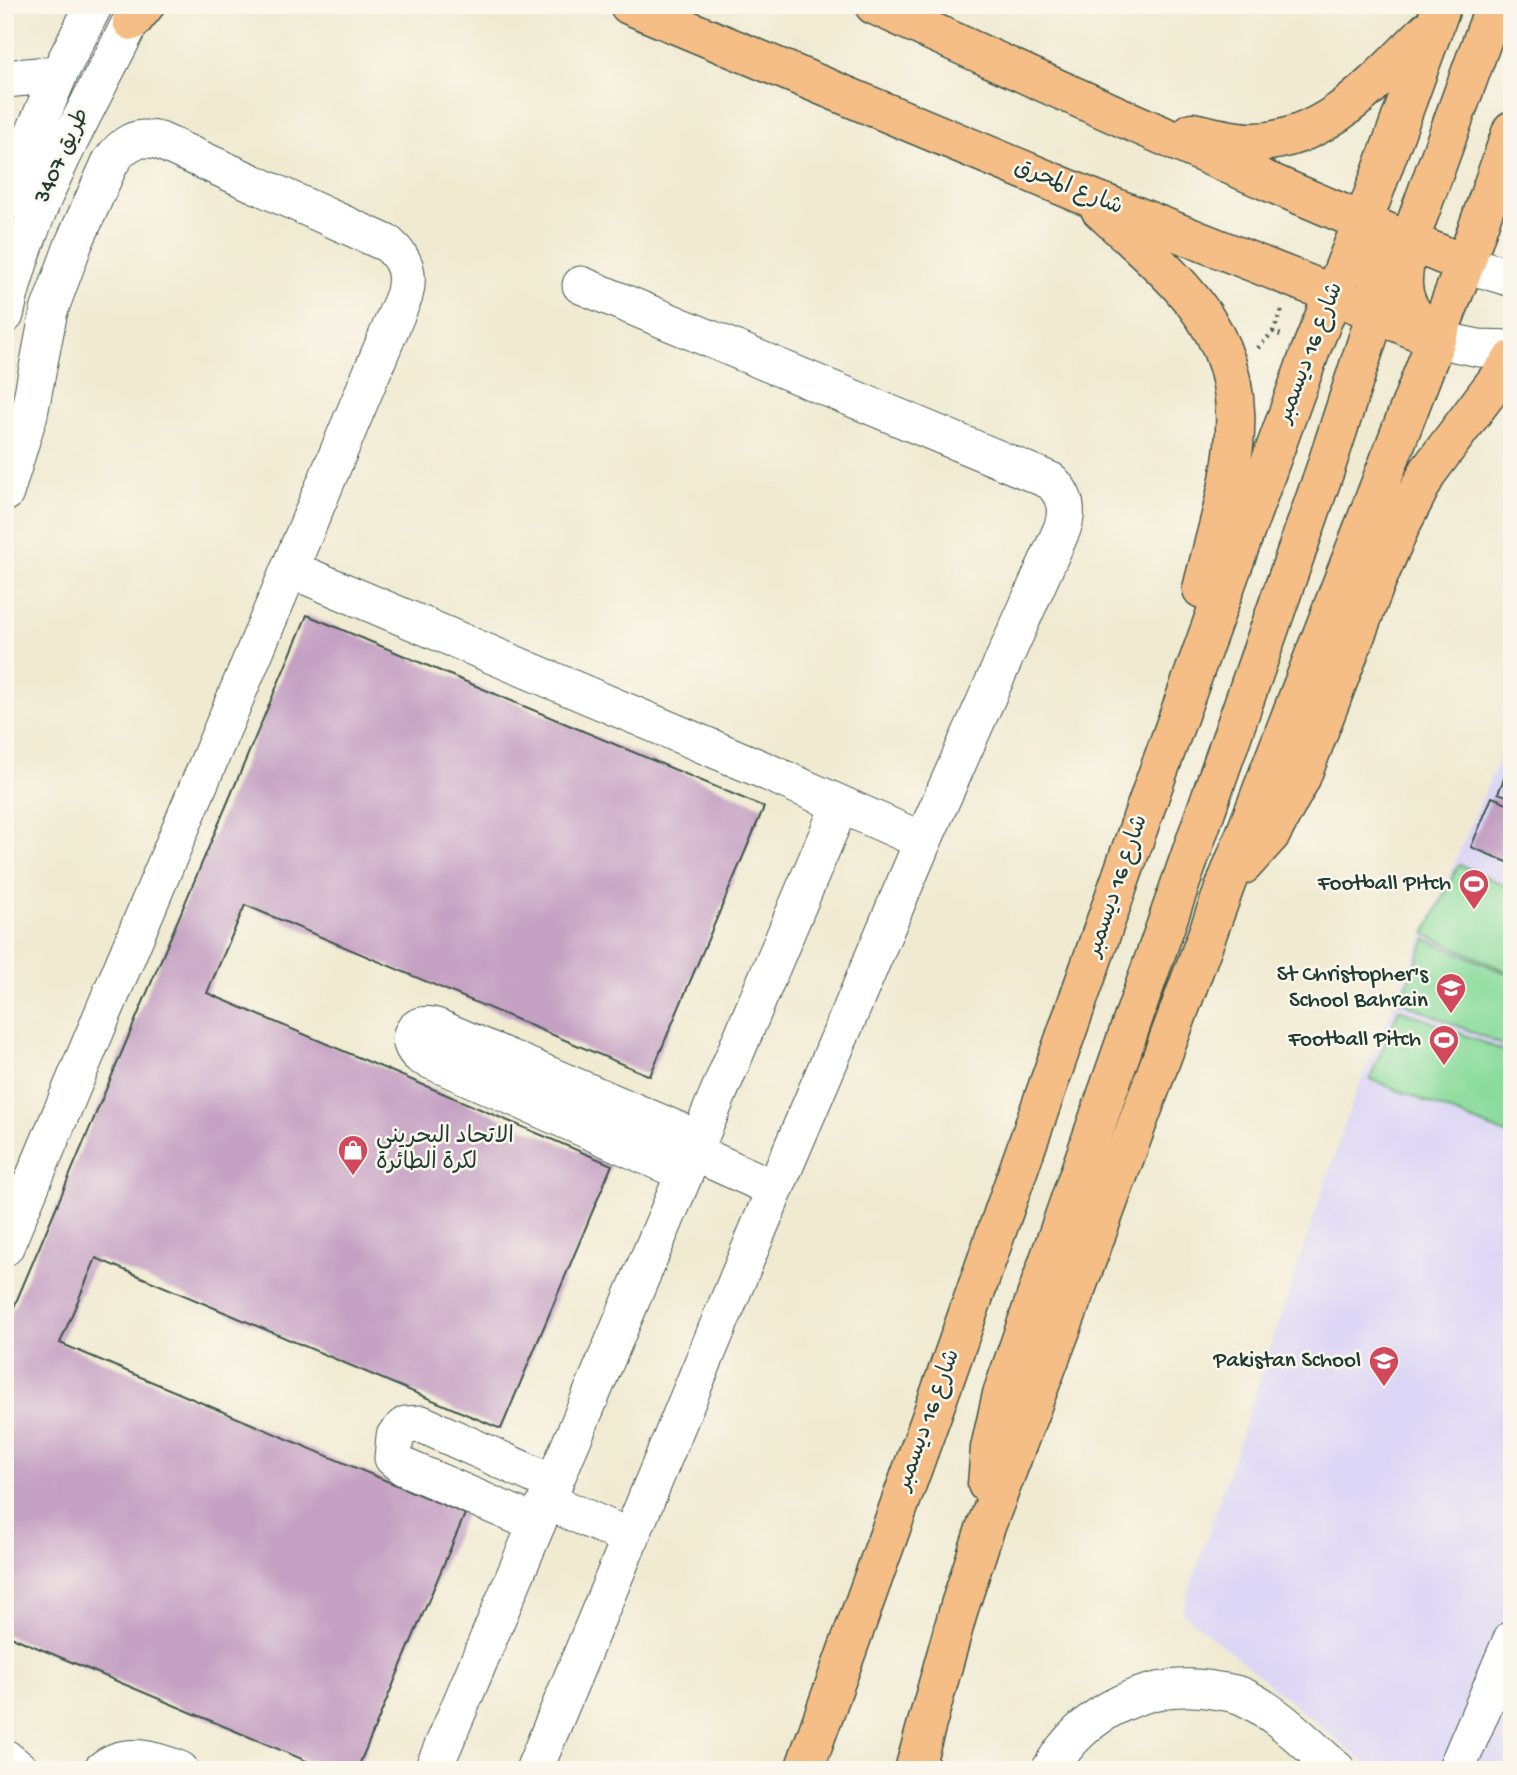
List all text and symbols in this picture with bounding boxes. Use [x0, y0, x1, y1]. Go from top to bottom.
street label: طريق 3407 [29, 104, 97, 209]
street label: شارع المحرق [1010, 154, 1126, 222]
street label: شارع 16 ديسمبر [1271, 279, 1350, 429]
street label: شارع 16 ديسمبر [1080, 812, 1155, 962]
sports icon: Football PItch [1457, 867, 1491, 911]
place label: Football PItch [1317, 871, 1451, 898]
place label: St Christopher's School Bahrain [1277, 962, 1429, 1015]
school or university icon: St Christopher's School Bahrain [1434, 971, 1468, 1015]
sports icon: Football Pitch [1427, 1023, 1461, 1067]
place label: Football Pitch [1287, 1027, 1421, 1054]
place label: الاتحاد البحريني لكرة الطائرة [376, 1124, 514, 1177]
shop icon: الاتحاد البحريني لكرة الطائرة [336, 1133, 370, 1177]
school or university icon: Pakistan School [1367, 1344, 1401, 1388]
street label: شارع 16 ديسمبر [890, 1346, 967, 1496]
place label: Pakistan School [1213, 1348, 1361, 1375]

